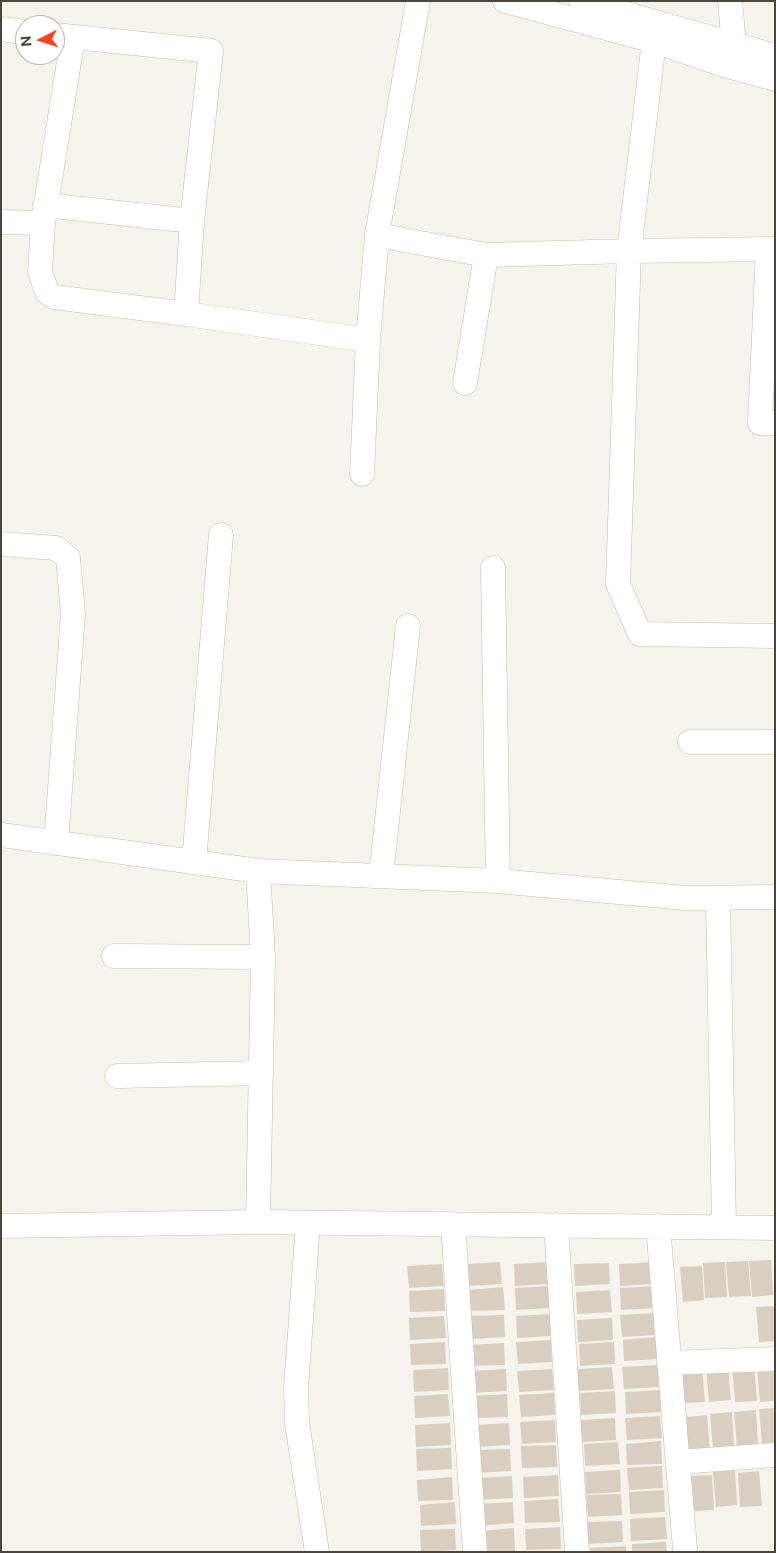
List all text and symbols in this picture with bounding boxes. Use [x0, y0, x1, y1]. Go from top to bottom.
north arrow [15, 15, 65, 65]
text: N [18, 35, 35, 47]

